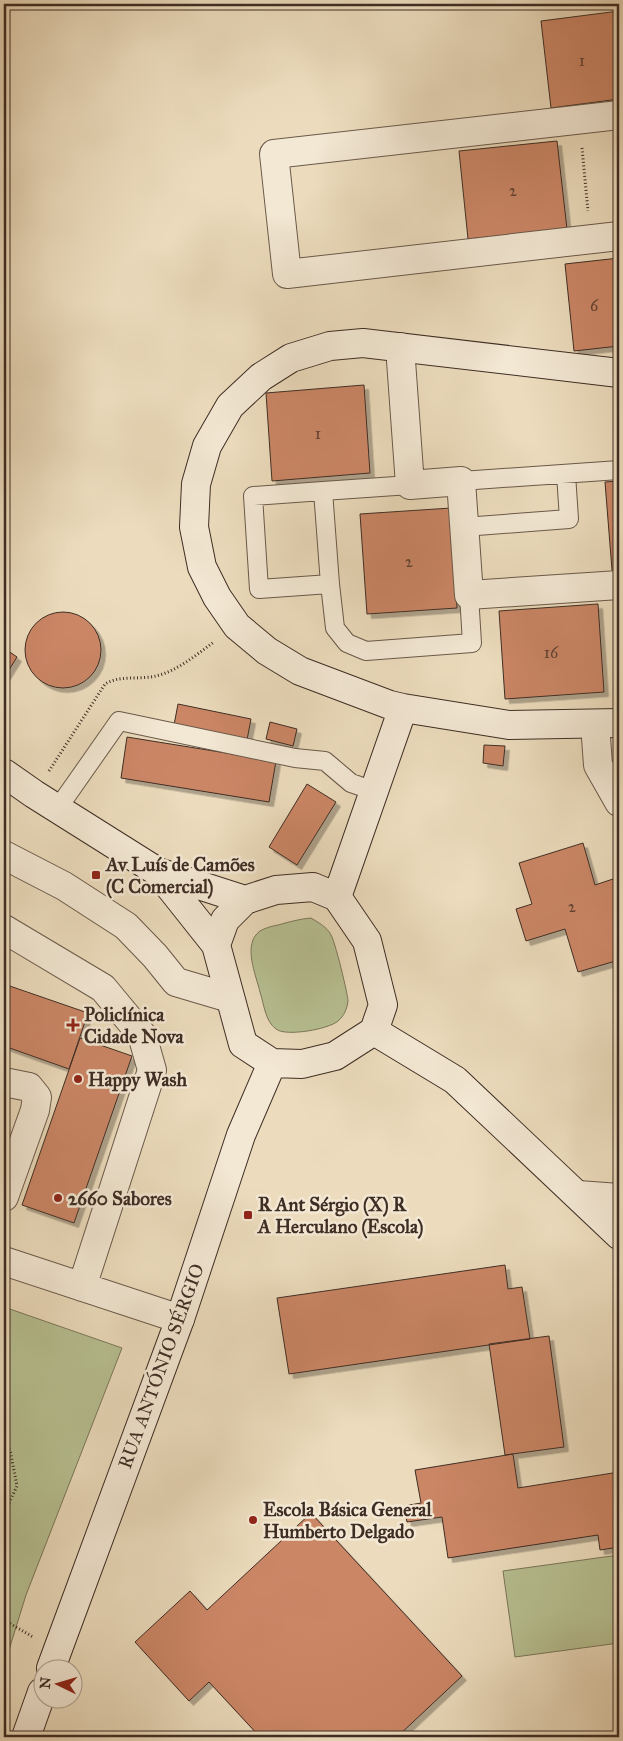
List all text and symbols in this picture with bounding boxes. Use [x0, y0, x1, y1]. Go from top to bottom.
house number: 1 [579, 51, 585, 70]
house number: 2 [509, 181, 517, 200]
house number: 6 [590, 296, 599, 315]
house number: 1 [315, 424, 321, 443]
house number: 2 [405, 552, 413, 571]
house number: 16 [544, 643, 559, 662]
place label: Av Luís de Camões (C Comercial) [104, 853, 255, 899]
marker: Av Luís de Camões (C Comercial) [90, 869, 102, 881]
house number: 2 [568, 897, 576, 916]
place label: Policlínica Cidade Nova [84, 1003, 185, 1048]
marker: Policlínica Cidade Nova [66, 1018, 80, 1032]
place label: Happy Wash [88, 1068, 187, 1092]
marker: Happy Wash [72, 1073, 84, 1085]
place label: 2660 Sabores [68, 1187, 172, 1210]
marker: 2660 Sabores [52, 1192, 64, 1204]
place label: R Ant Sérgio (X) R A Herculano (Escola) [256, 1193, 424, 1239]
marker: R Ant Sérgio (X) R A Herculano (Escola) [242, 1209, 254, 1221]
street label: RUA ANTÓNIO SÉRGIO [112, 1260, 209, 1472]
place label: Escola Básica General Humberto Delgado [263, 1498, 432, 1544]
marker: Escola Básica General Humberto Delgado [247, 1514, 259, 1526]
north arrow [32, 1658, 82, 1708]
text: N [37, 1676, 55, 1690]

